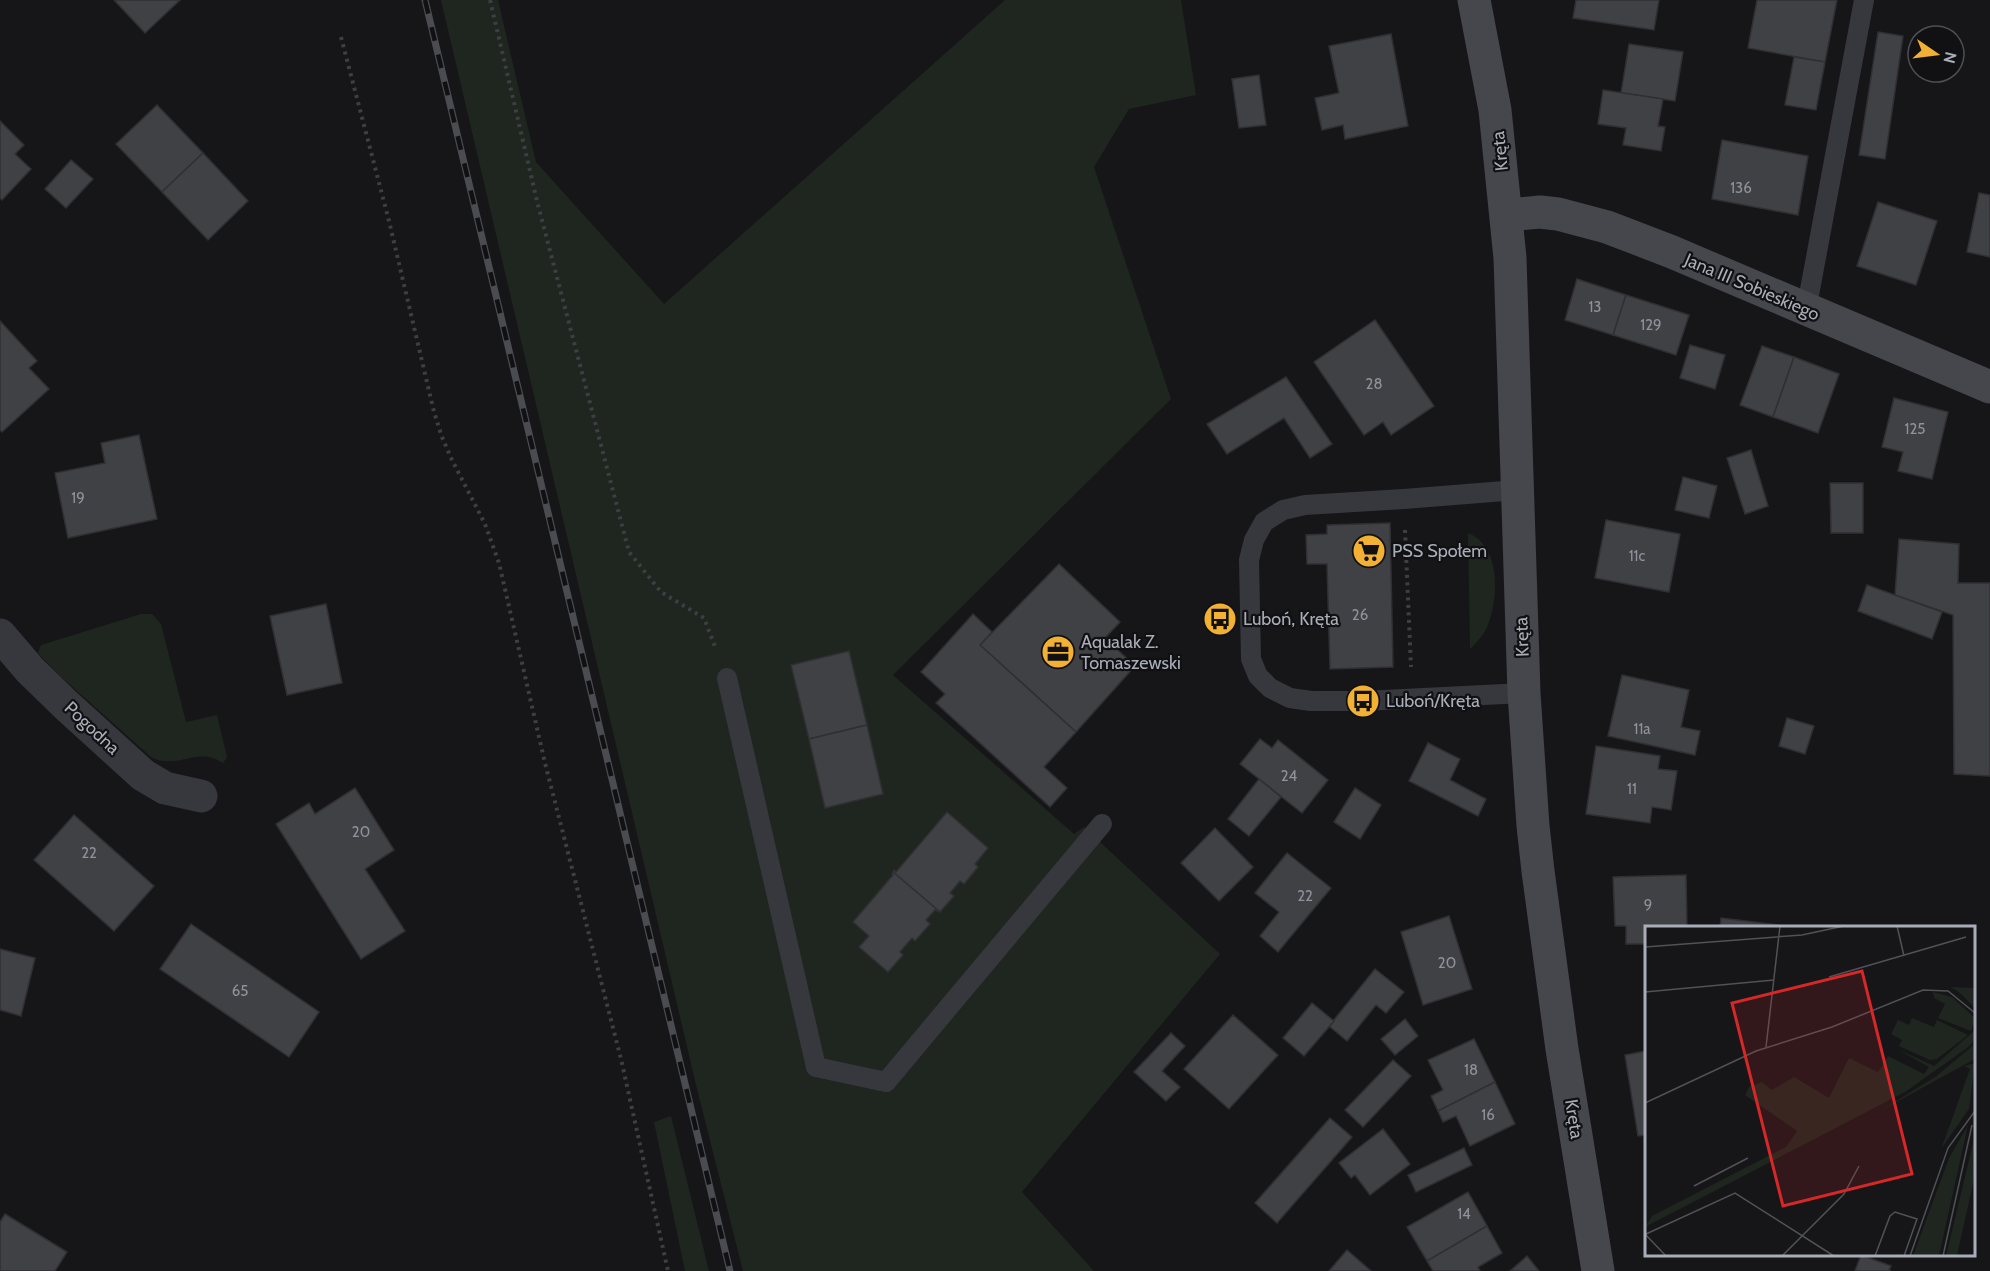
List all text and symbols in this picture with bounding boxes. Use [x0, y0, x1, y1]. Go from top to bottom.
north arrow [1906, 24, 1966, 84]
text: N [1939, 50, 1961, 65]
street label: Kręta [1487, 130, 1513, 172]
house number: 136 [1730, 179, 1752, 197]
street label: Jana III Sobieskiego [1680, 248, 1823, 325]
house number: 13 [1588, 298, 1602, 316]
house number: 129 [1640, 316, 1662, 334]
house number: 28 [1366, 375, 1382, 393]
house number: 125 [1905, 420, 1925, 438]
house number: 19 [71, 489, 85, 507]
supermarket icon: PSS Społem [1351, 533, 1387, 569]
place label: PSS Społem [1392, 540, 1487, 562]
house number: 11c [1629, 547, 1645, 565]
bus stop icon: Luboń, Kręta [1202, 601, 1238, 637]
house number: 26 [1352, 606, 1368, 624]
place label: Luboń, Kręta [1243, 608, 1339, 630]
street label: Kręta [1510, 616, 1534, 657]
place label: Aqualak Z. Tomaszewski [1081, 631, 1181, 674]
office icon: Aqualak Z. Tomaszewski [1040, 634, 1076, 670]
bus stop icon: Luboń/Kręta [1345, 683, 1381, 719]
place label: Luboń/Kręta [1386, 690, 1480, 712]
street label: Pogodna [60, 697, 124, 759]
house number: 11a [1634, 720, 1651, 738]
house number: 24 [1281, 767, 1298, 785]
house number: 11 [1627, 780, 1637, 798]
house number: 20 [352, 823, 370, 841]
house number: 22 [81, 844, 97, 862]
house number: 22 [1297, 887, 1313, 905]
house number: 9 [1644, 896, 1652, 914]
inset map [1645, 926, 1975, 1256]
house number: 20 [1438, 954, 1456, 972]
house number: 65 [232, 982, 248, 1000]
house number: 18 [1464, 1061, 1478, 1079]
street label: Kręta [1560, 1098, 1588, 1141]
house number: 16 [1481, 1106, 1495, 1124]
house number: 14 [1457, 1205, 1471, 1223]

